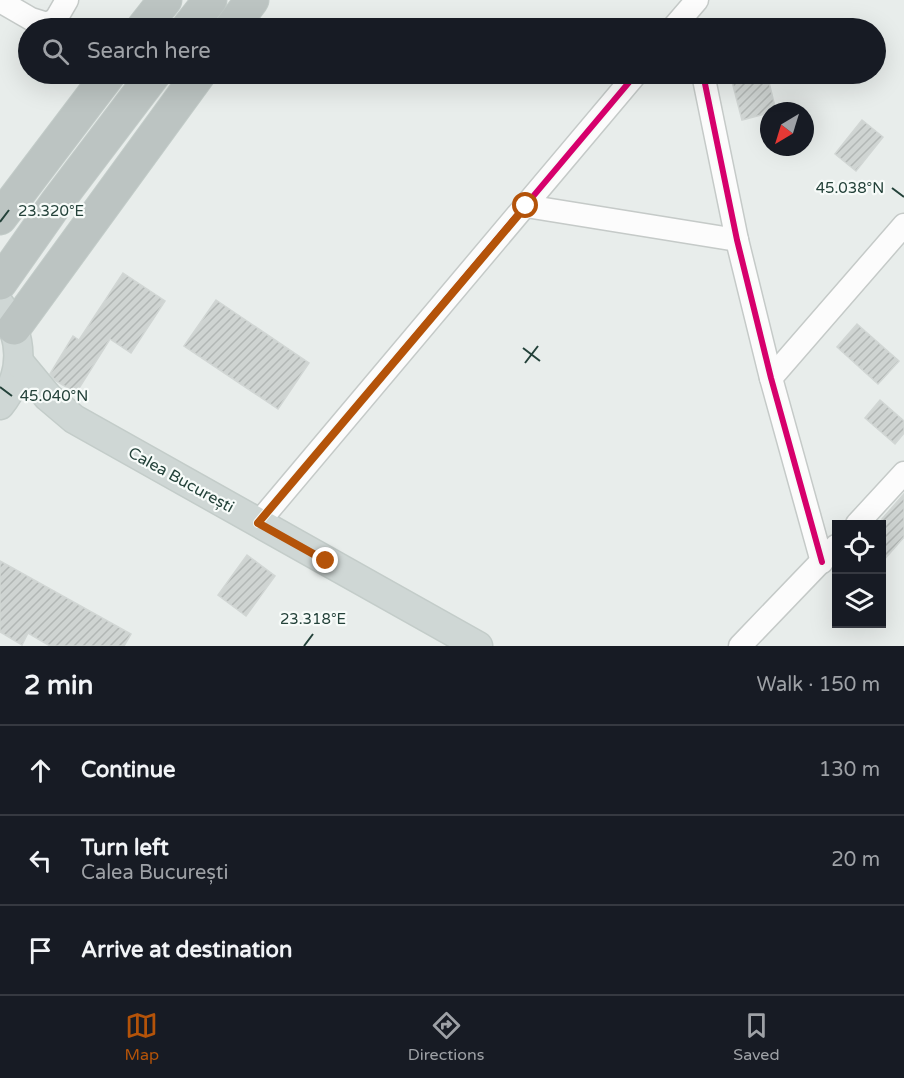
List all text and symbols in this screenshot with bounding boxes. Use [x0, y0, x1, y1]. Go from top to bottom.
search box [18, 18, 886, 84]
icon: search [39, 35, 72, 68]
text: Search here [87, 38, 211, 64]
north arrow [760, 102, 814, 156]
text: 45.038°N [816, 179, 884, 197]
route start [512, 192, 538, 218]
text: 23.320°E [18, 202, 84, 220]
text: 45.040°N [20, 387, 88, 405]
street label: Calea București [125, 443, 237, 517]
map controls [832, 520, 886, 628]
button: locate [832, 520, 886, 574]
route end [312, 547, 338, 573]
button: layers [832, 574, 886, 628]
text: 23.318°E [280, 610, 346, 628]
text: 2 min [24, 670, 93, 701]
text: Walk · 150 m [757, 673, 880, 697]
icon: ahead [24, 754, 57, 787]
text: Continue [81, 757, 176, 783]
text: 130 m [819, 758, 880, 782]
text: Turn left [81, 835, 169, 861]
icon: left [24, 844, 57, 877]
text: 20 m [831, 848, 880, 872]
text: Calea București [81, 861, 228, 885]
icon: arrive [24, 934, 57, 967]
text: Arrive at destination [81, 937, 292, 963]
tab: Map [124, 1009, 159, 1065]
tab: Directions [408, 1009, 484, 1065]
tab: Saved [733, 1009, 780, 1065]

